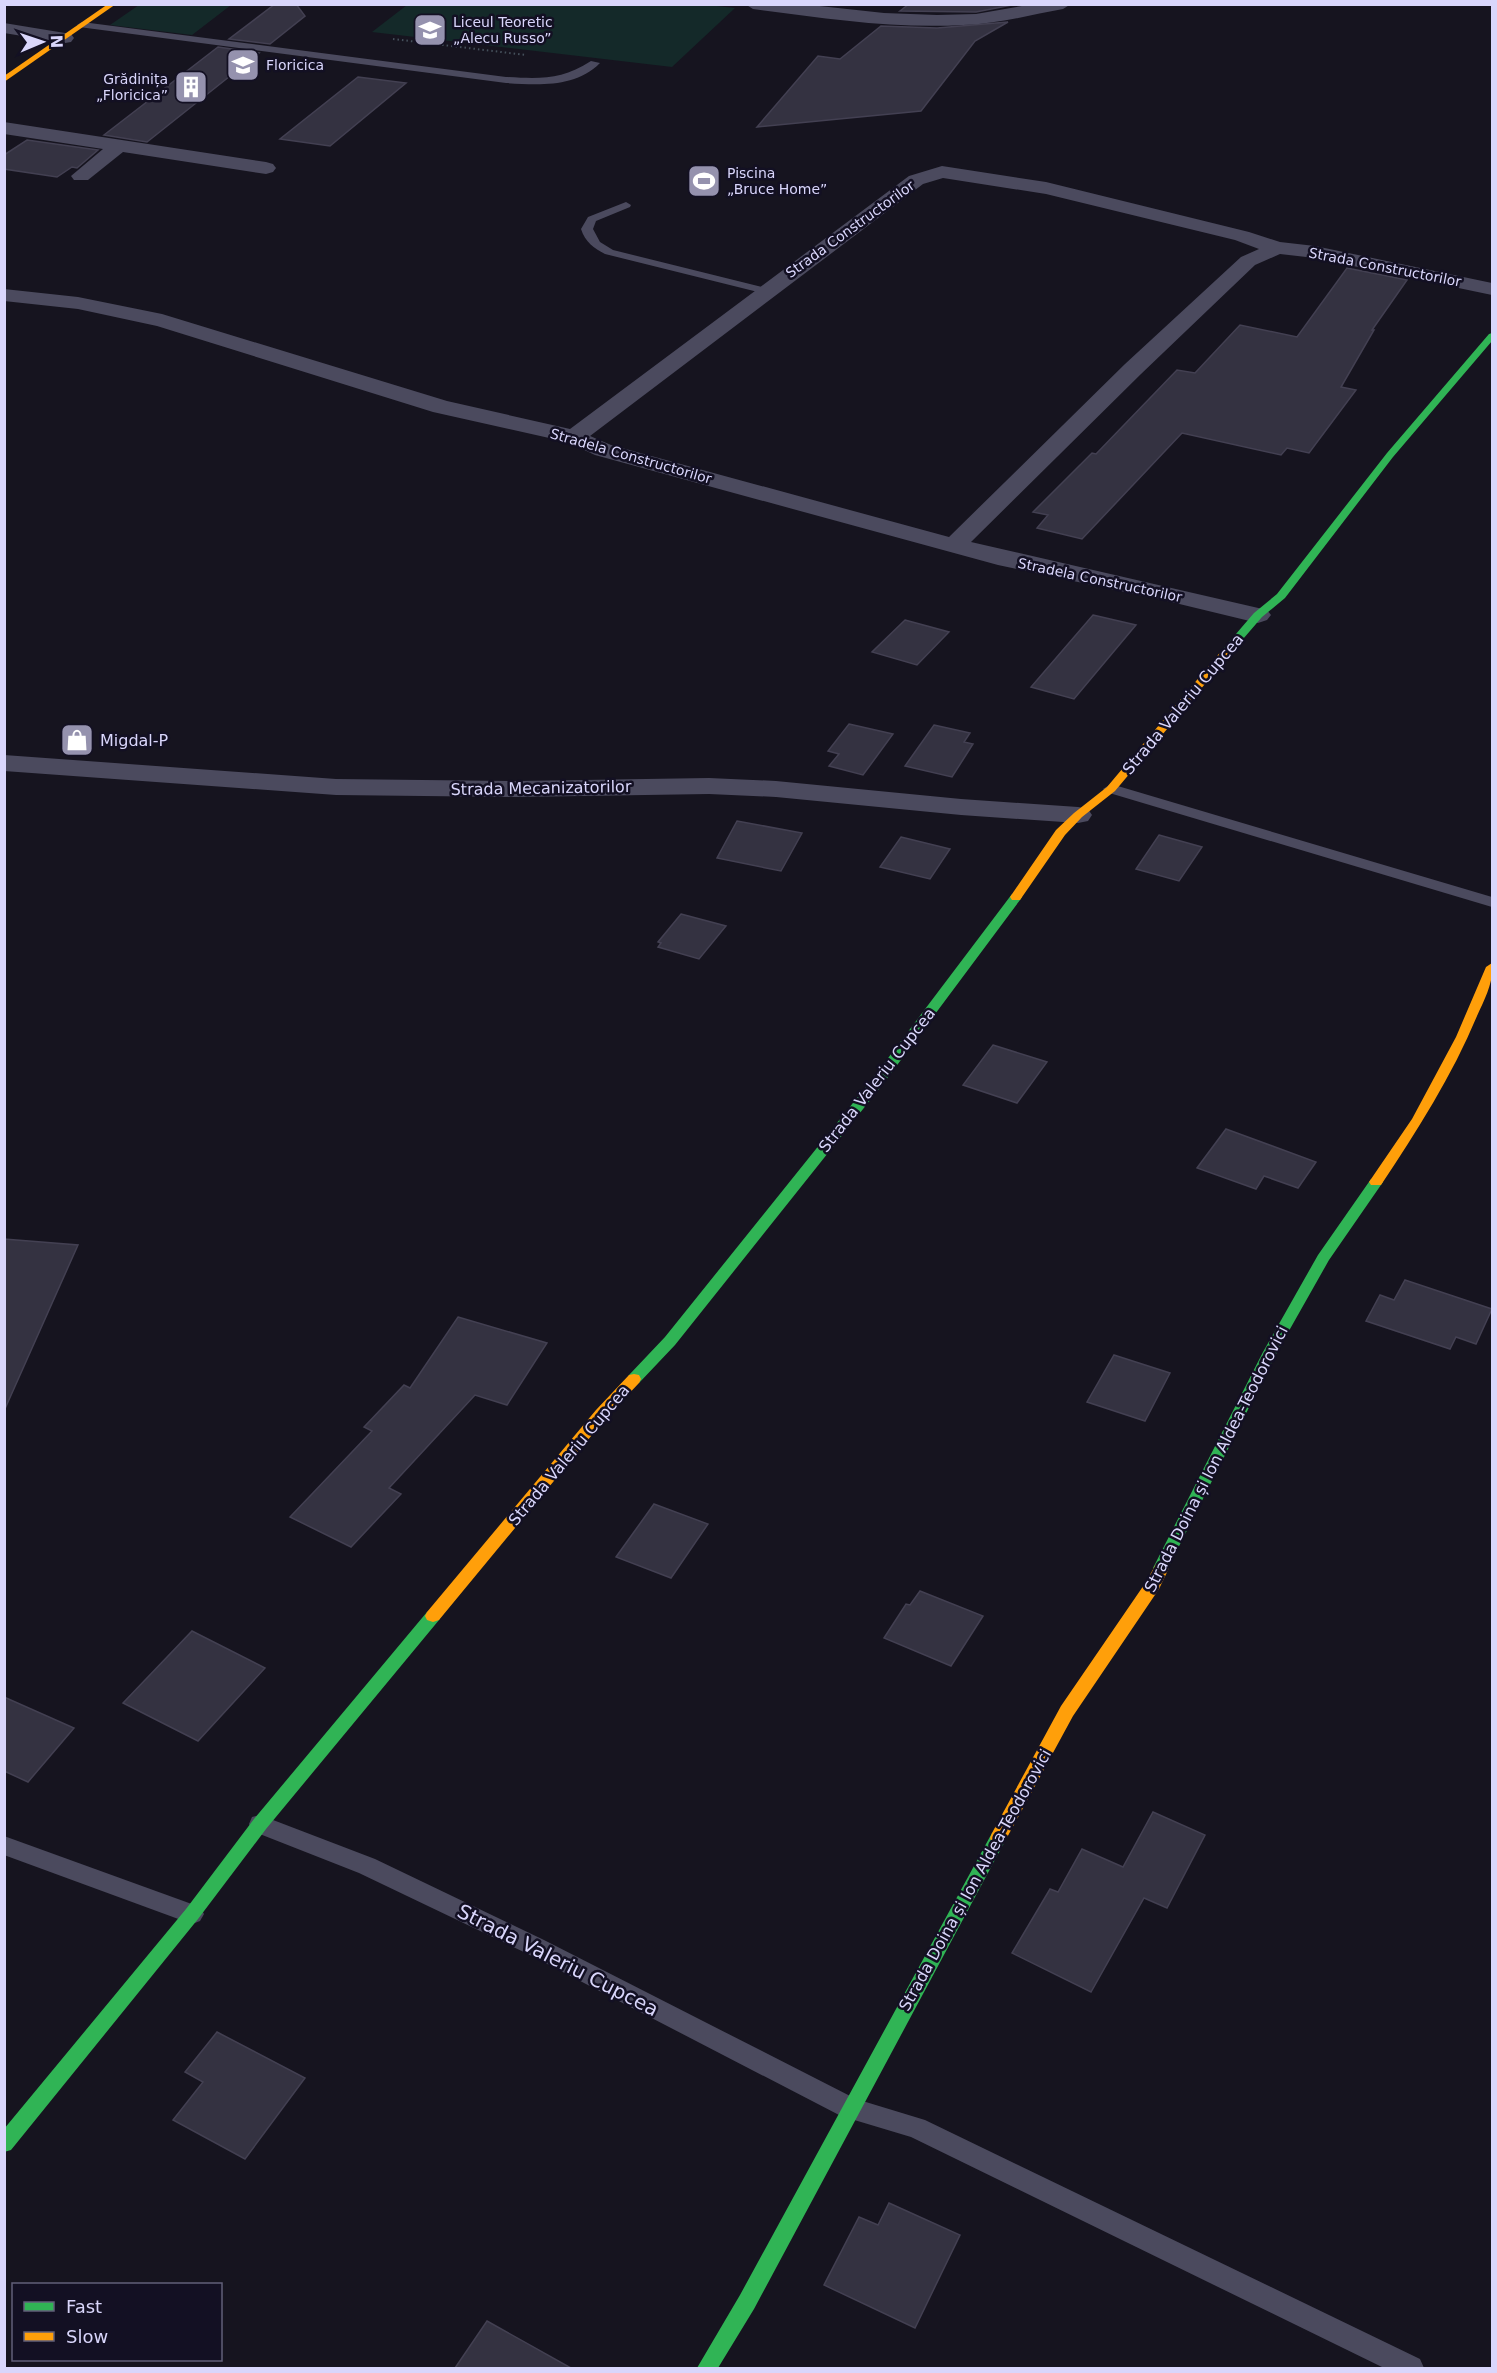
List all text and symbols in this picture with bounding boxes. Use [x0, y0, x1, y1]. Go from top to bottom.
north arrow [12, 12, 72, 72]
school or university icon: Liceul Teoretic „Alecu Russo” [412, 12, 448, 48]
place label: Liceul Teoretic „Alecu Russo” [453, 14, 553, 46]
text: N [47, 34, 66, 49]
school or university icon: Floricica [225, 47, 261, 83]
place label: Floricica [266, 57, 324, 73]
building icon: Grădinița „Floricica” [173, 69, 209, 105]
place label: Grădinița „Floricica” [96, 71, 168, 103]
sports icon: Piscina „Bruce Home” [686, 163, 722, 199]
place label: Piscina „Bruce Home” [727, 165, 827, 197]
street label: Strada Constructorilor [783, 177, 918, 281]
street label: Strada Constructorilor [1307, 244, 1463, 290]
street label: Stradela Constructorilor [548, 425, 714, 487]
street label: Stradela Constructorilor [1016, 555, 1184, 605]
street label: Strada Valeriu Cupcea [1119, 630, 1247, 778]
shop icon: Migdal-P [59, 722, 95, 758]
place label: Migdal-P [100, 731, 169, 750]
street label: Strada Mecanizatorilor [450, 777, 632, 799]
street label: Strada Valeriu Cupcea [815, 1004, 939, 1156]
street label: Strada Doina și Ion Aldea-Teodorovici [1140, 1323, 1292, 1595]
street label: Strada Valeriu Cupcea [505, 1381, 633, 1529]
street label: Strada Doina și Ion Aldea-Teodorovici [895, 1746, 1055, 2014]
street label: Strada Valeriu Cupcea [454, 1899, 662, 2021]
legend [12, 2283, 222, 2361]
text: Fast [66, 2296, 102, 2317]
text: Slow [66, 2326, 108, 2347]

